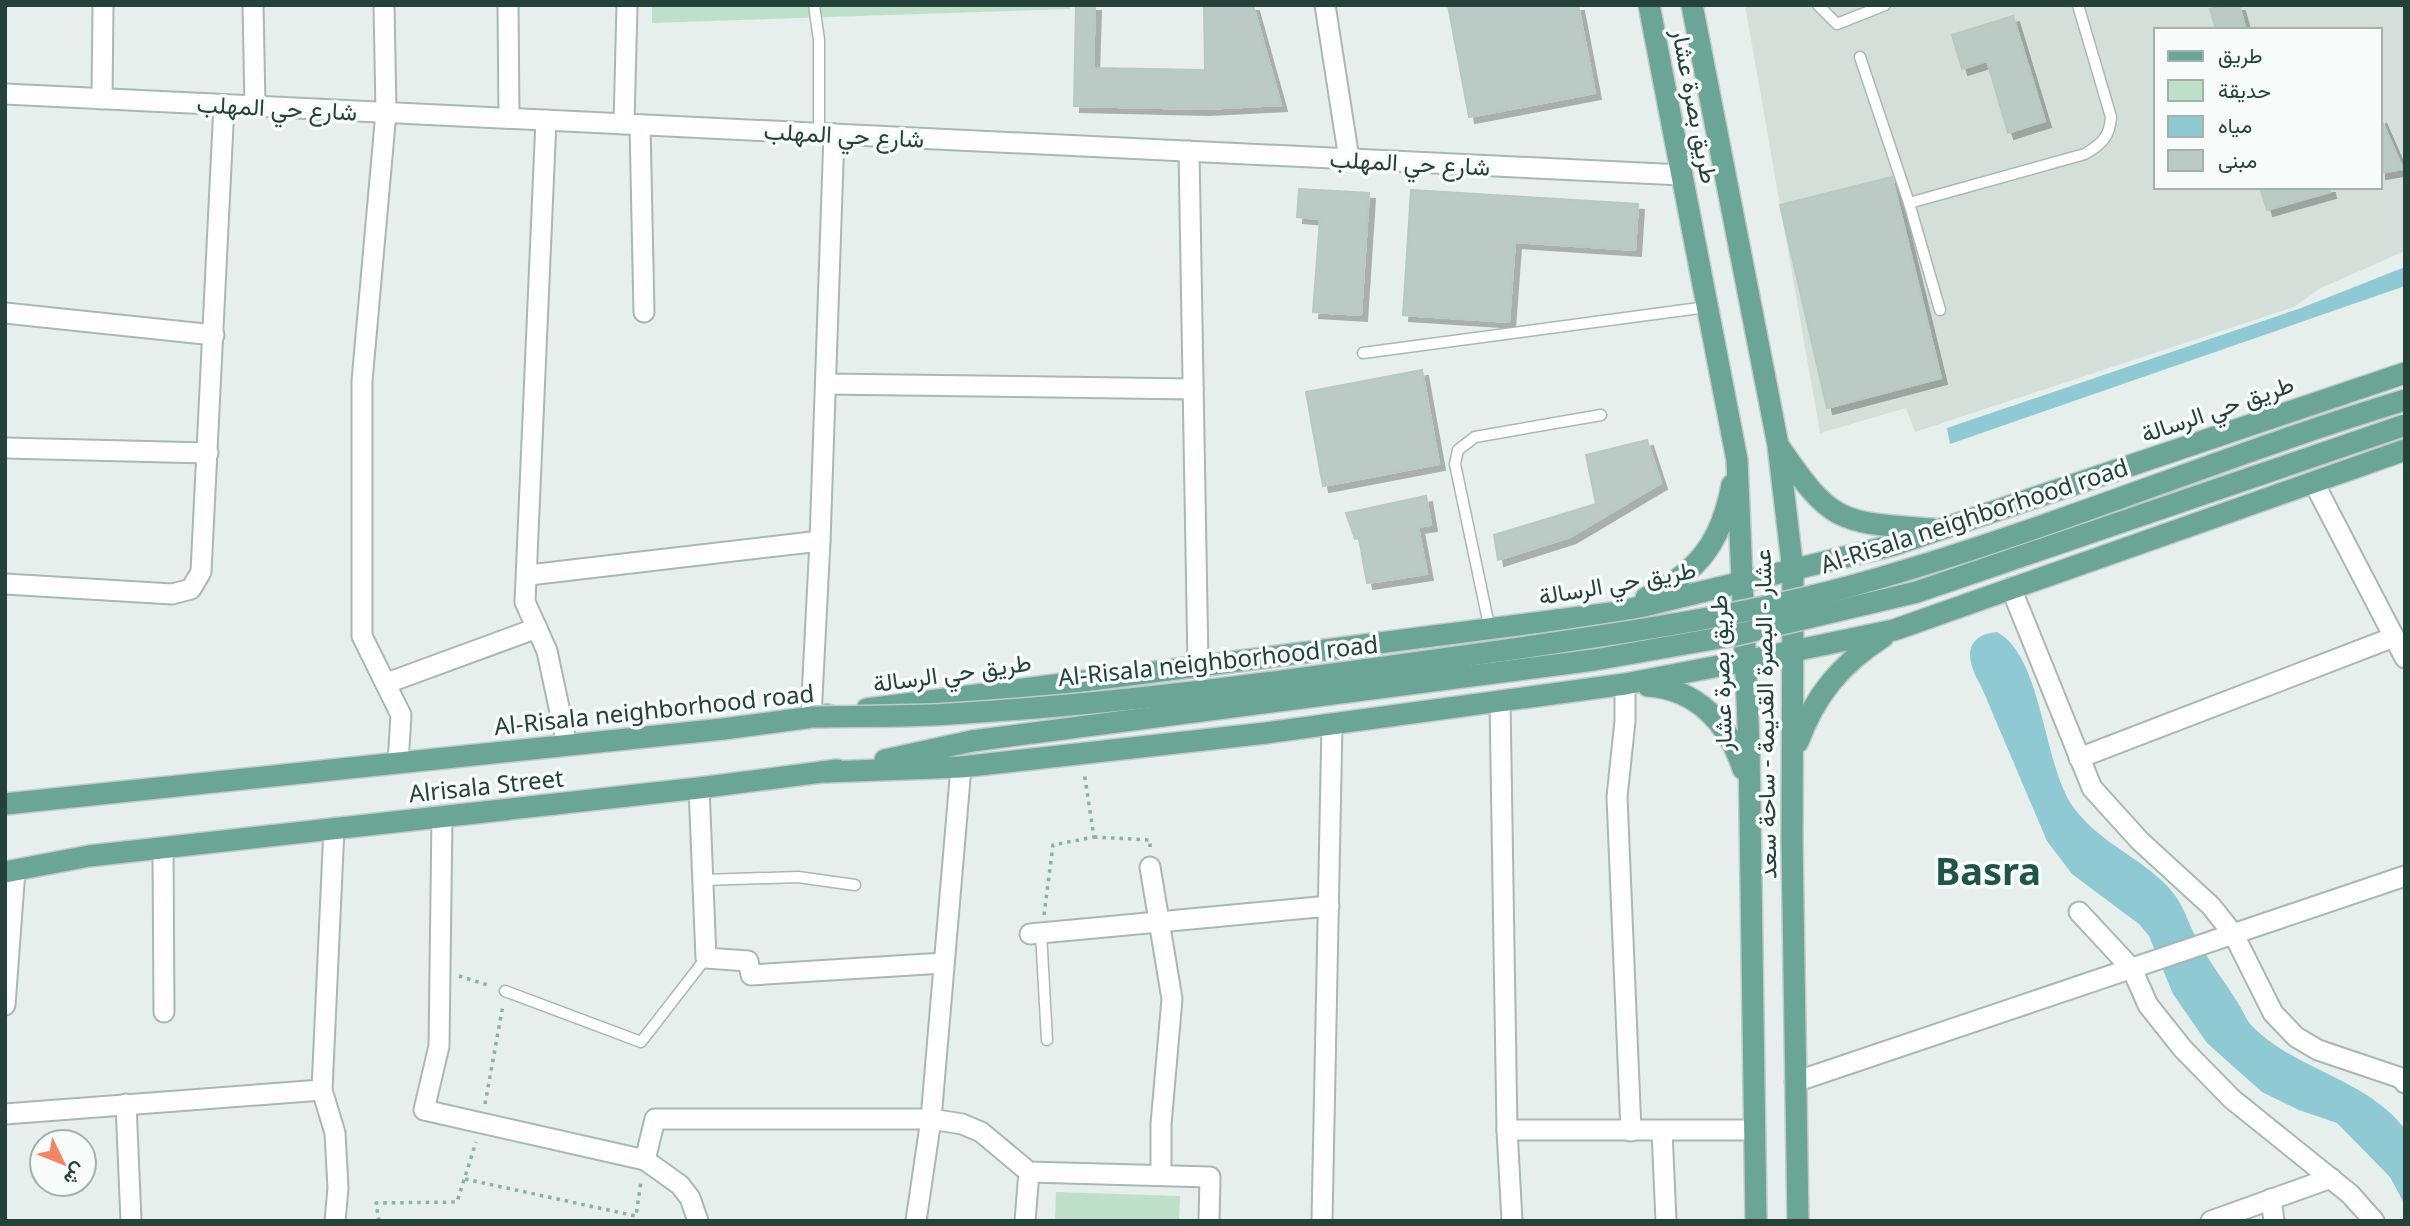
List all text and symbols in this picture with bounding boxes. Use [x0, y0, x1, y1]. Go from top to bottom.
street label: طريق بصرة عشار [1665, 25, 1727, 186]
legend [2154, 28, 2382, 189]
text: طريق [2218, 41, 2263, 69]
text: حديقة [2218, 76, 2271, 104]
street label: شارع حي المهلب [196, 86, 358, 132]
text: مياه [2218, 111, 2252, 139]
street label: شارع حي المهلب [763, 113, 925, 159]
street label: شارع حي المهلب [1329, 141, 1491, 187]
text: مبنى [2218, 146, 2257, 174]
street label: طريق حي الرسالة [2136, 366, 2299, 453]
street label: Al-Risala neighborhood road [1816, 450, 2132, 580]
street label: عشار - البصرة القديمة - ساحة سعد [1745, 549, 1783, 879]
street label: طريق حي الرسالة [1536, 552, 1699, 616]
street label: طريق بصرة عشار [1701, 594, 1739, 753]
street label: Al-Risala neighborhood road [1056, 627, 1380, 693]
street label: طريق حي الرسالة [871, 645, 1034, 703]
street label: Al-Risala neighborhood road [492, 676, 816, 742]
street label: Alrisala Street [407, 760, 565, 810]
district label: Basra [1935, 844, 2041, 896]
north arrow [28, 1128, 98, 1198]
text: ش [58, 1157, 93, 1192]

